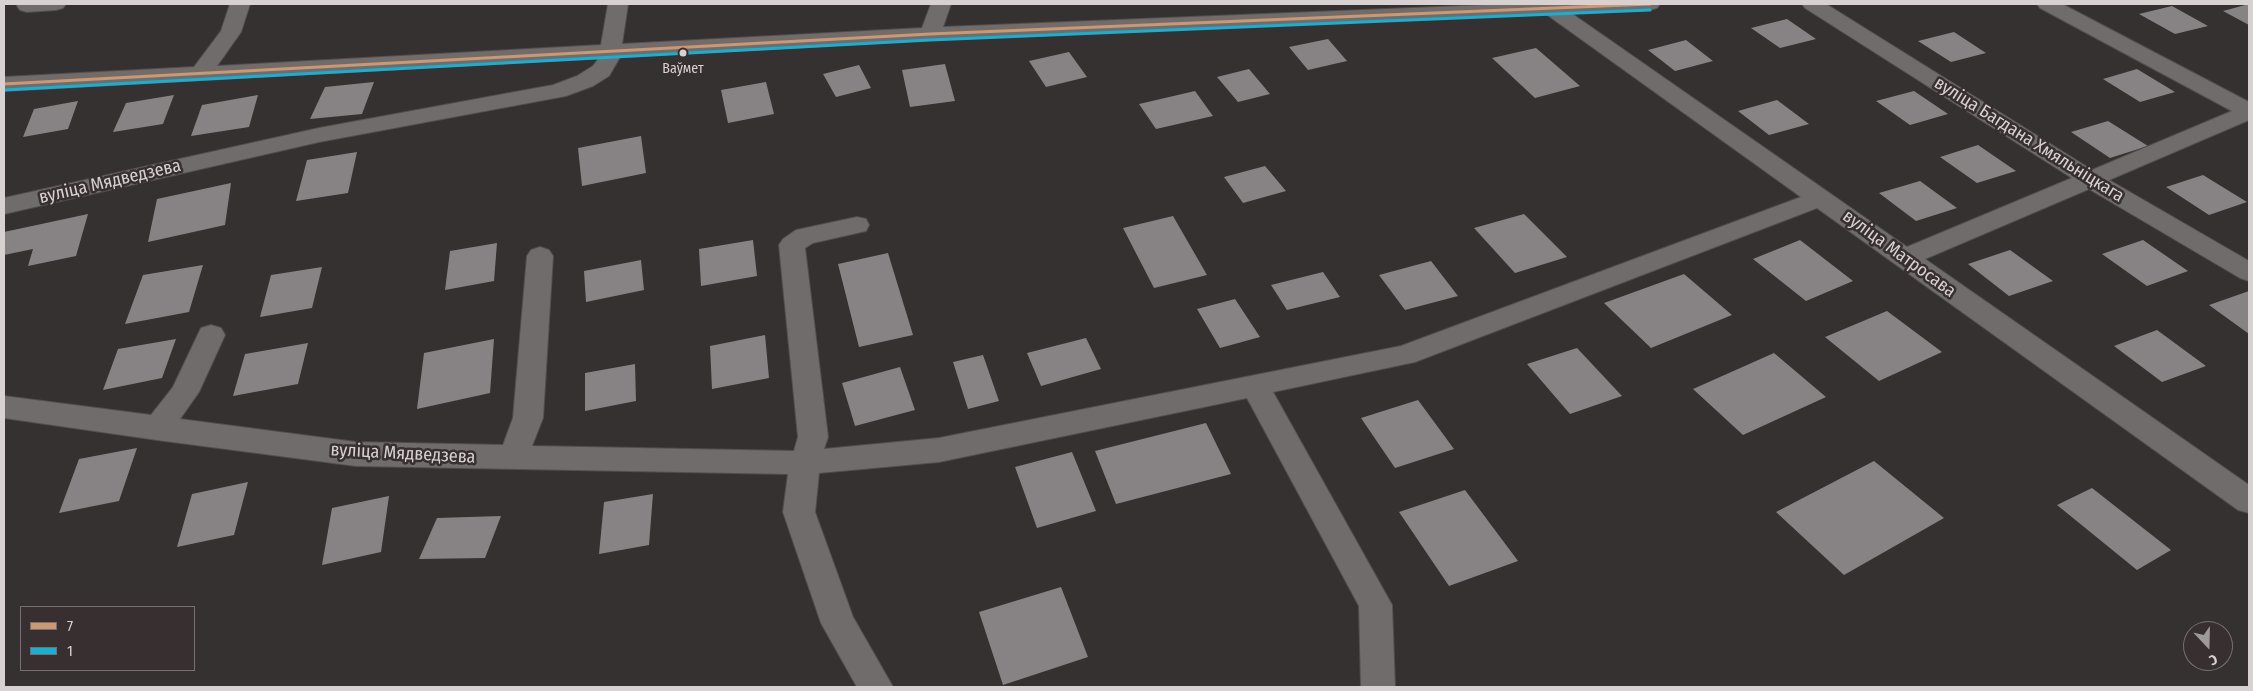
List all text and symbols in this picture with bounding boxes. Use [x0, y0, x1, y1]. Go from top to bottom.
marker: Ваўмет [678, 48, 688, 58]
place label: Ваўмет [662, 61, 704, 77]
street label: вуліца Багдана Хмяльніцкага [1930, 73, 2128, 207]
street label: вуліца Мядведзева [37, 155, 183, 209]
street label: вуліца Матросава [1838, 206, 1960, 302]
street label: вуліца Мядведзева [330, 439, 476, 469]
legend [20, 606, 195, 671]
text: 7 [67, 617, 73, 635]
north arrow [2183, 621, 2233, 671]
text: 1 [67, 642, 73, 660]
text: С [2207, 650, 2220, 669]

